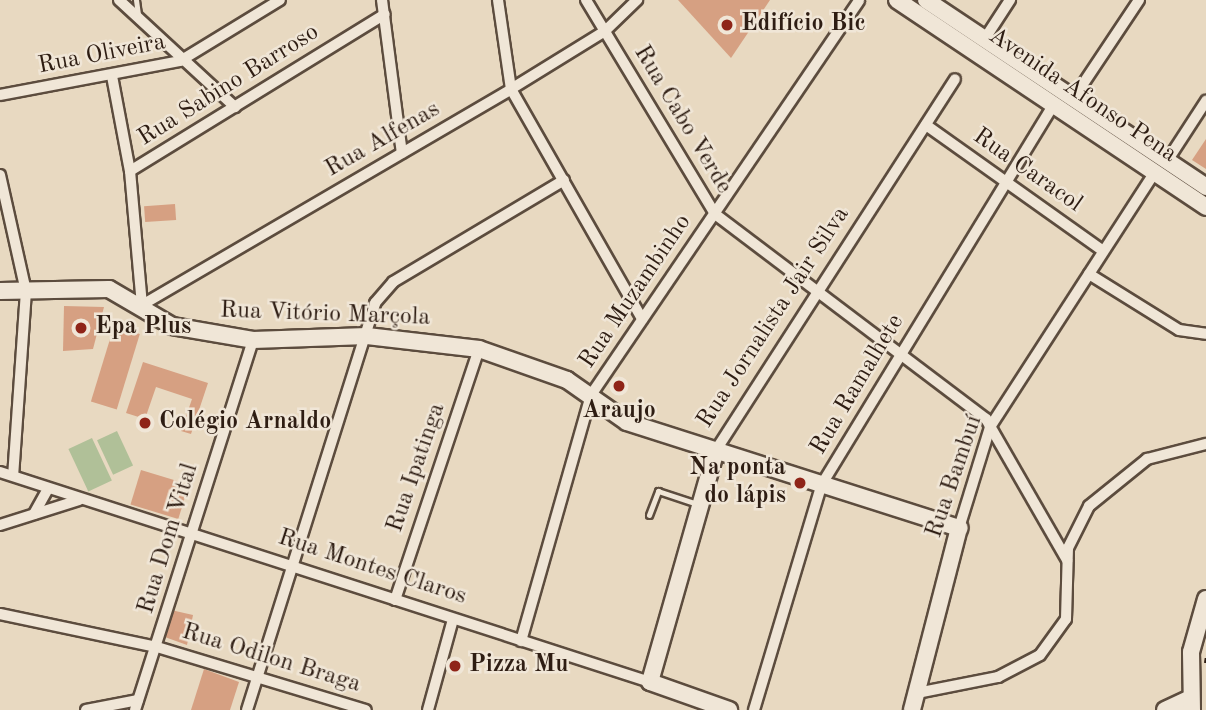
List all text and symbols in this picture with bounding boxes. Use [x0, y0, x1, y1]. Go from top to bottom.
place label: Edifício Bic [741, 11, 866, 39]
marker: Edifício Bic [719, 17, 735, 33]
street label: Rua Sabino Barroso [133, 19, 325, 153]
street label: Avenida Afonso Pena [982, 22, 1182, 170]
street label: Rua Oliveira [36, 29, 168, 81]
street label: Rua Cabo Verde [626, 41, 738, 199]
street label: Rua Alfenas [321, 96, 445, 184]
street label: Rua Caracol [967, 123, 1087, 219]
street label: Rua Jornalista Jair Silva [692, 202, 856, 434]
street label: Rua Muzambinho [574, 209, 698, 375]
street label: Rua Vitório Marçola [219, 297, 431, 333]
street label: Rua Ramalhete [805, 310, 911, 460]
place label: Epa Plus [95, 314, 191, 342]
marker: Epa Plus [73, 320, 89, 336]
marker: Araujo [611, 378, 627, 394]
place label: Araujo [582, 398, 656, 426]
street label: Rua Ipatinga [381, 400, 453, 536]
place label: Colégio Arnaldo [159, 409, 331, 437]
street label: Rua Bambuí [921, 412, 989, 542]
marker: Colégio Arnaldo [137, 415, 153, 431]
place label: Na ponta do lápis [689, 455, 786, 511]
street label: Rua Dom Vital [132, 460, 206, 618]
marker: Na ponta do lápis [792, 475, 808, 491]
street label: Rua Montes Claros [274, 524, 470, 612]
street label: Rua Odilon Braga [178, 618, 364, 700]
place label: Pizza Mu [469, 652, 569, 680]
marker: Pizza Mu [447, 658, 463, 674]

